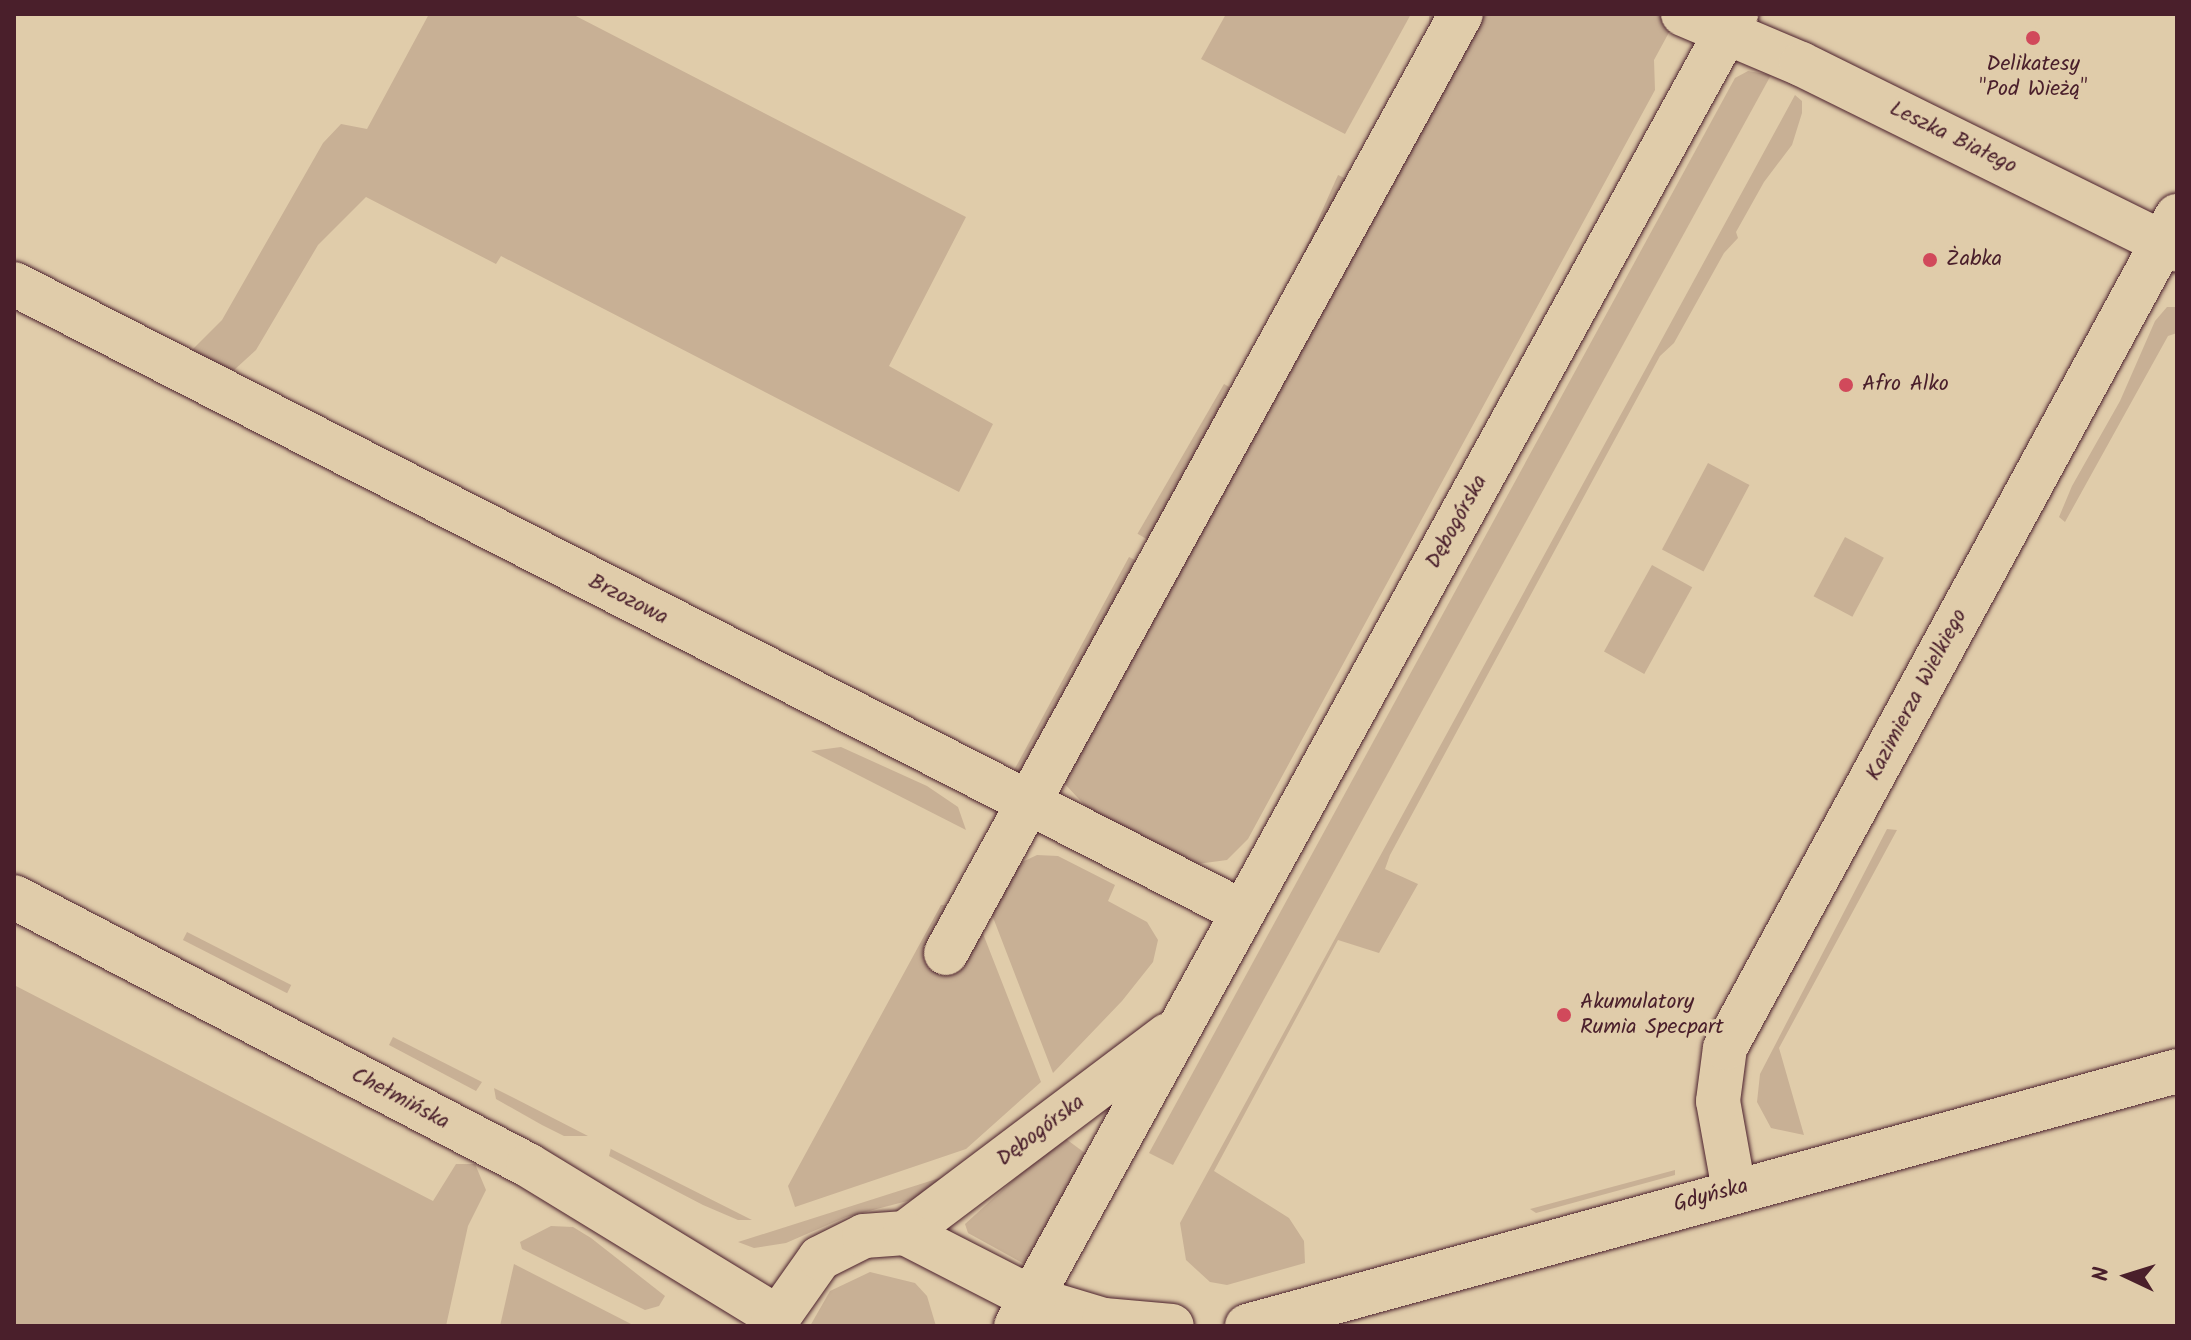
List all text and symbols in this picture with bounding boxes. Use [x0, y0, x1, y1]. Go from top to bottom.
marker: Delikatesy "Pod Wieżą" [2024, 29, 2042, 47]
place label: Delikatesy "Pod Wieżą" [1979, 51, 2087, 102]
street label: Leszka Białego [1885, 96, 2021, 180]
place label: Żabka [1946, 247, 2002, 273]
marker: Żabka [1921, 251, 1939, 269]
place label: Afro Alko [1862, 372, 1949, 398]
marker: Afro Alko [1837, 376, 1855, 394]
street label: Dębogórska [1420, 471, 1494, 573]
street label: Brzozowa [584, 569, 672, 631]
street label: Kazimierza Wielkiego [1861, 605, 1973, 785]
place label: Akumulatory Rumia Specpart [1580, 989, 1724, 1040]
marker: Akumulatory Rumia Specpart [1555, 1006, 1573, 1024]
street label: Chełmińska [346, 1062, 454, 1136]
street label: Dębogórska [992, 1089, 1090, 1173]
street label: Gdyńska [1671, 1173, 1751, 1219]
north arrow [2087, 1236, 2167, 1316]
text: N [2085, 1266, 2121, 1282]

